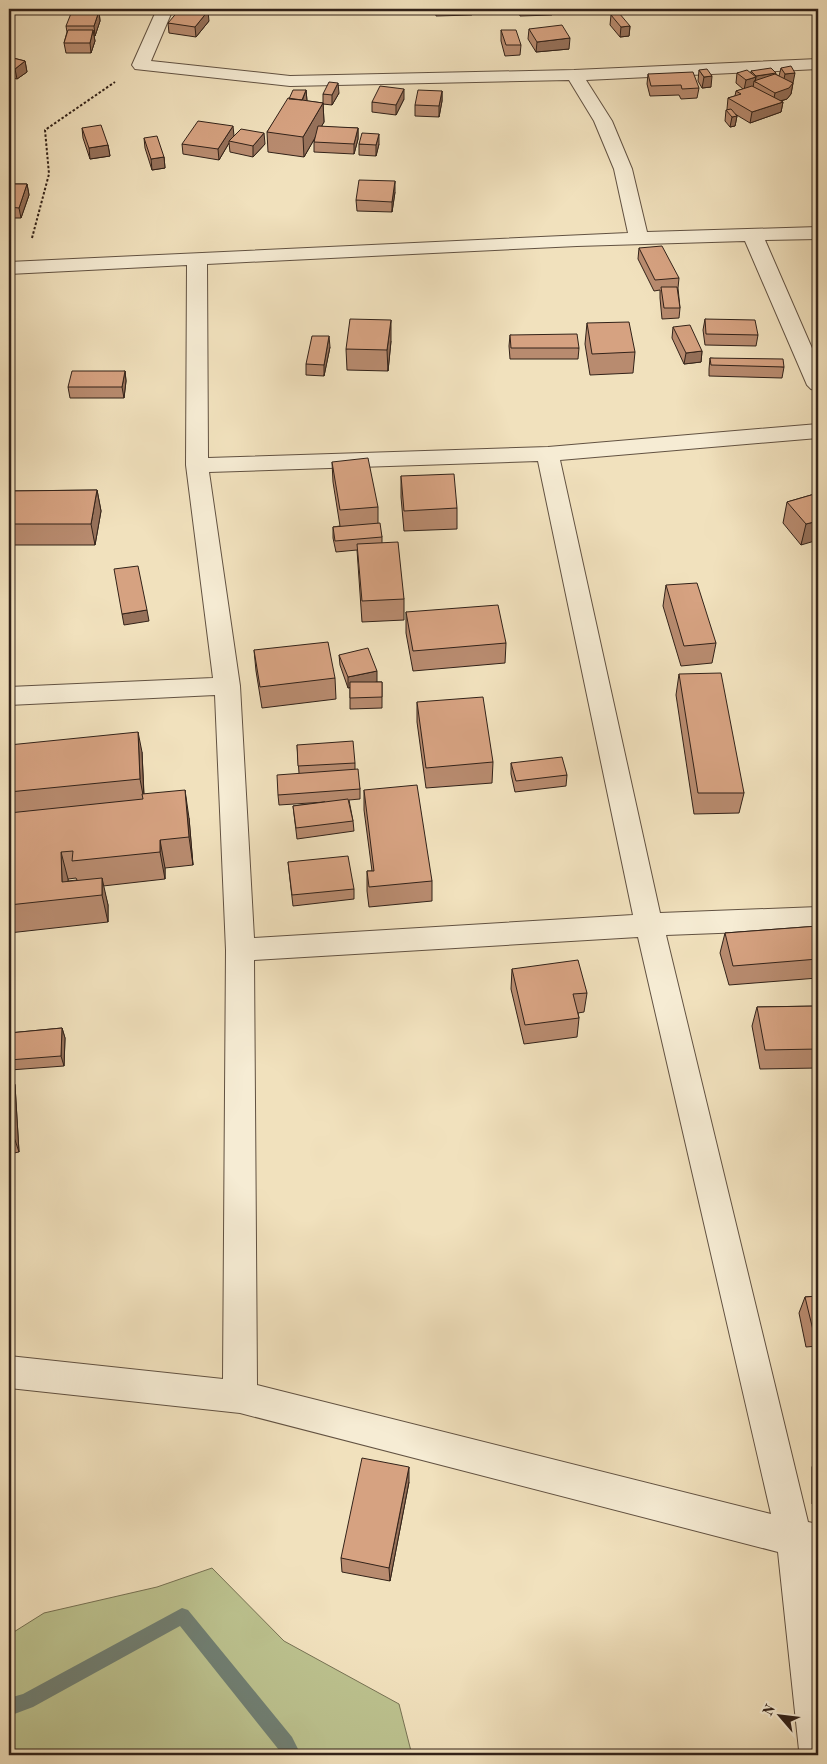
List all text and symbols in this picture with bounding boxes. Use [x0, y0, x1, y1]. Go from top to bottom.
north arrow [754, 1692, 804, 1742]
text: N [761, 1702, 778, 1718]

